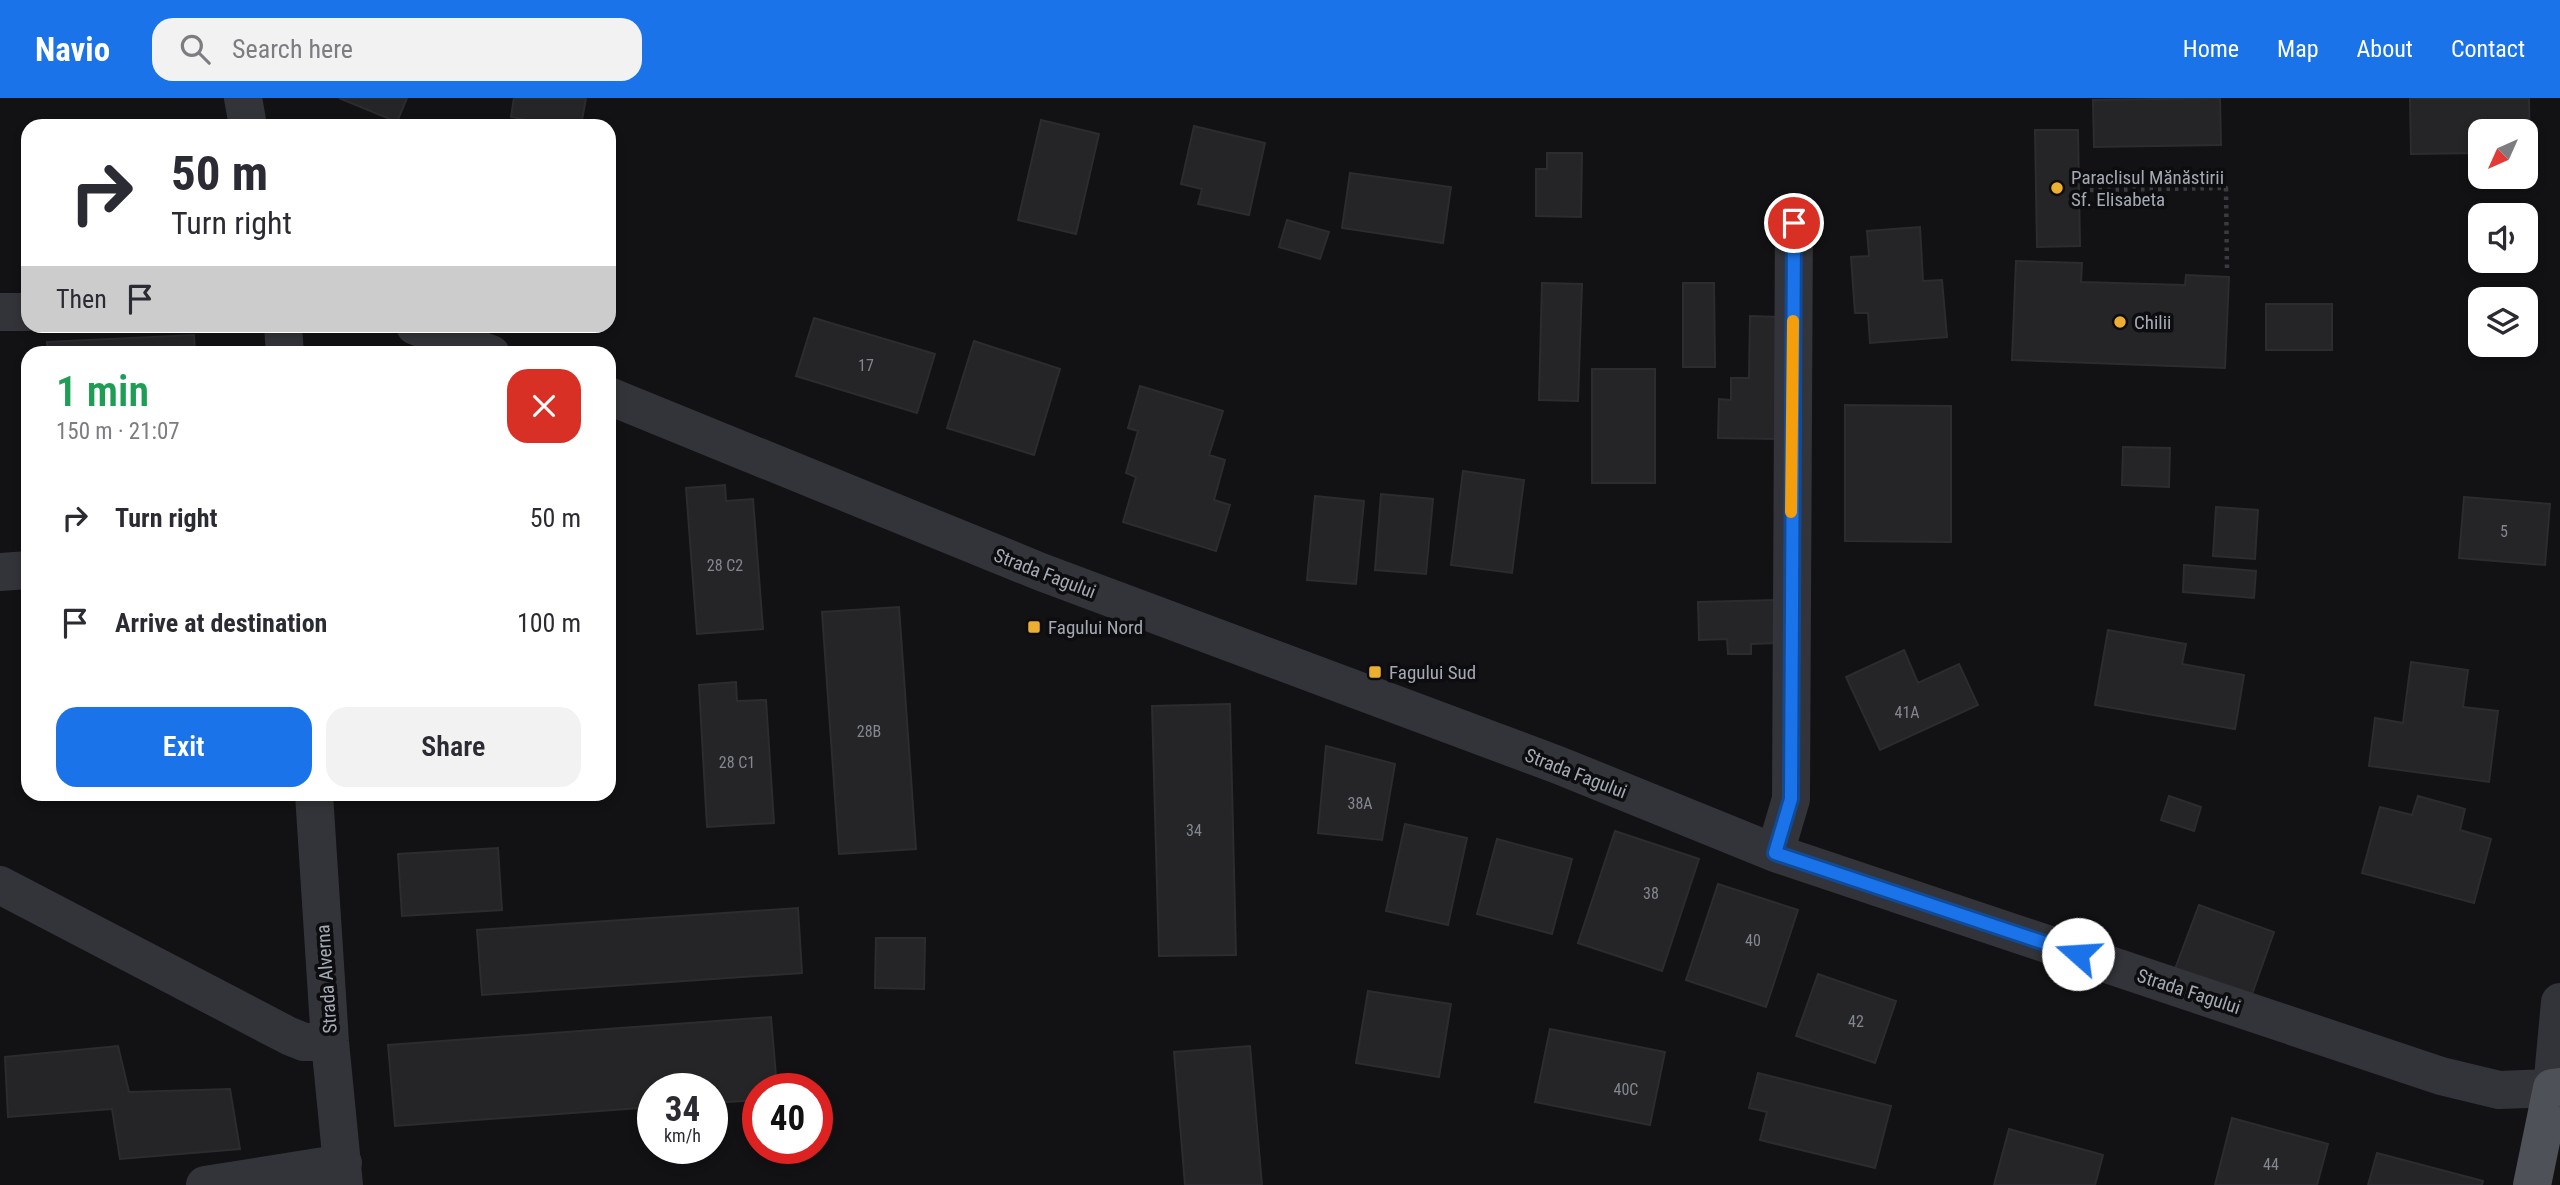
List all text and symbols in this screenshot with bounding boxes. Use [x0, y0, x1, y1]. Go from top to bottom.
search box [152, 18, 642, 81]
text: Navio [35, 30, 110, 69]
icon: search [176, 30, 214, 68]
text: Search here [232, 34, 353, 64]
text: Home [2183, 35, 2239, 63]
text: Map [2277, 35, 2319, 63]
text: About [2357, 35, 2413, 63]
text: Contact [2451, 35, 2525, 63]
north arrow [2468, 119, 2538, 189]
map controls [2468, 119, 2538, 357]
text: 50 m [171, 145, 268, 202]
icon: right [56, 147, 147, 238]
place label: Paraclisul Mănăstirii Sf. Elisabeta [2071, 166, 2224, 211]
marker: Paraclisul Mănăstirii Sf. Elisabeta [2049, 180, 2065, 196]
pin [1764, 193, 1824, 253]
button: sound [2468, 203, 2538, 273]
text: Turn right [171, 204, 292, 242]
icon: arrive [1775, 204, 1813, 242]
icon: arrive [121, 280, 159, 318]
text: Then [56, 284, 107, 314]
button: layers [2468, 287, 2538, 357]
place label: Chilii [2134, 311, 2171, 334]
marker: Chilii [2112, 314, 2128, 330]
house number: 17 [858, 356, 874, 375]
text: 1 min [56, 367, 149, 416]
button: close [507, 369, 581, 443]
text: 150 m · 21:07 [56, 418, 180, 445]
icon: right [56, 499, 94, 537]
text: Turn right [115, 503, 217, 533]
text: 50 m [530, 503, 581, 533]
house number: 5 [2500, 522, 2508, 541]
street label: Strada Fagului [991, 544, 1099, 603]
house number: 28 C2 [707, 556, 743, 575]
icon: arrive [56, 604, 94, 642]
text: Arrive at destination [115, 608, 327, 638]
text: 100 m [517, 608, 581, 638]
place label: Fagului Nord [1048, 616, 1143, 639]
marker: Fagului Nord [1026, 619, 1042, 635]
place label: Fagului Sud [1389, 661, 1476, 684]
marker: Fagului Sud [1367, 664, 1383, 680]
house number: 41A [1894, 703, 1920, 722]
button: Exit [56, 707, 312, 787]
button: Share [326, 707, 581, 787]
house number: 28B [857, 722, 881, 741]
street label: Strada Fagului [1522, 744, 1630, 803]
house number: 28 C1 [719, 753, 755, 772]
house number: 38A [1347, 794, 1373, 813]
house number: 34 [1186, 821, 1202, 840]
house number: 38 [1643, 884, 1659, 903]
position arrow [2041, 917, 2115, 991]
street label: Strada Alverna [311, 924, 342, 1034]
house number: 40 [1745, 931, 1761, 950]
street label: Strada Fagului [2134, 964, 2243, 1019]
house number: 42 [1848, 1012, 1864, 1031]
speed limit sign: 40 [742, 1073, 833, 1164]
house number: 40C [1614, 1080, 1638, 1099]
text: 34 [665, 1089, 700, 1130]
text: km/h [664, 1125, 701, 1146]
house number: 44 [2263, 1155, 2279, 1174]

